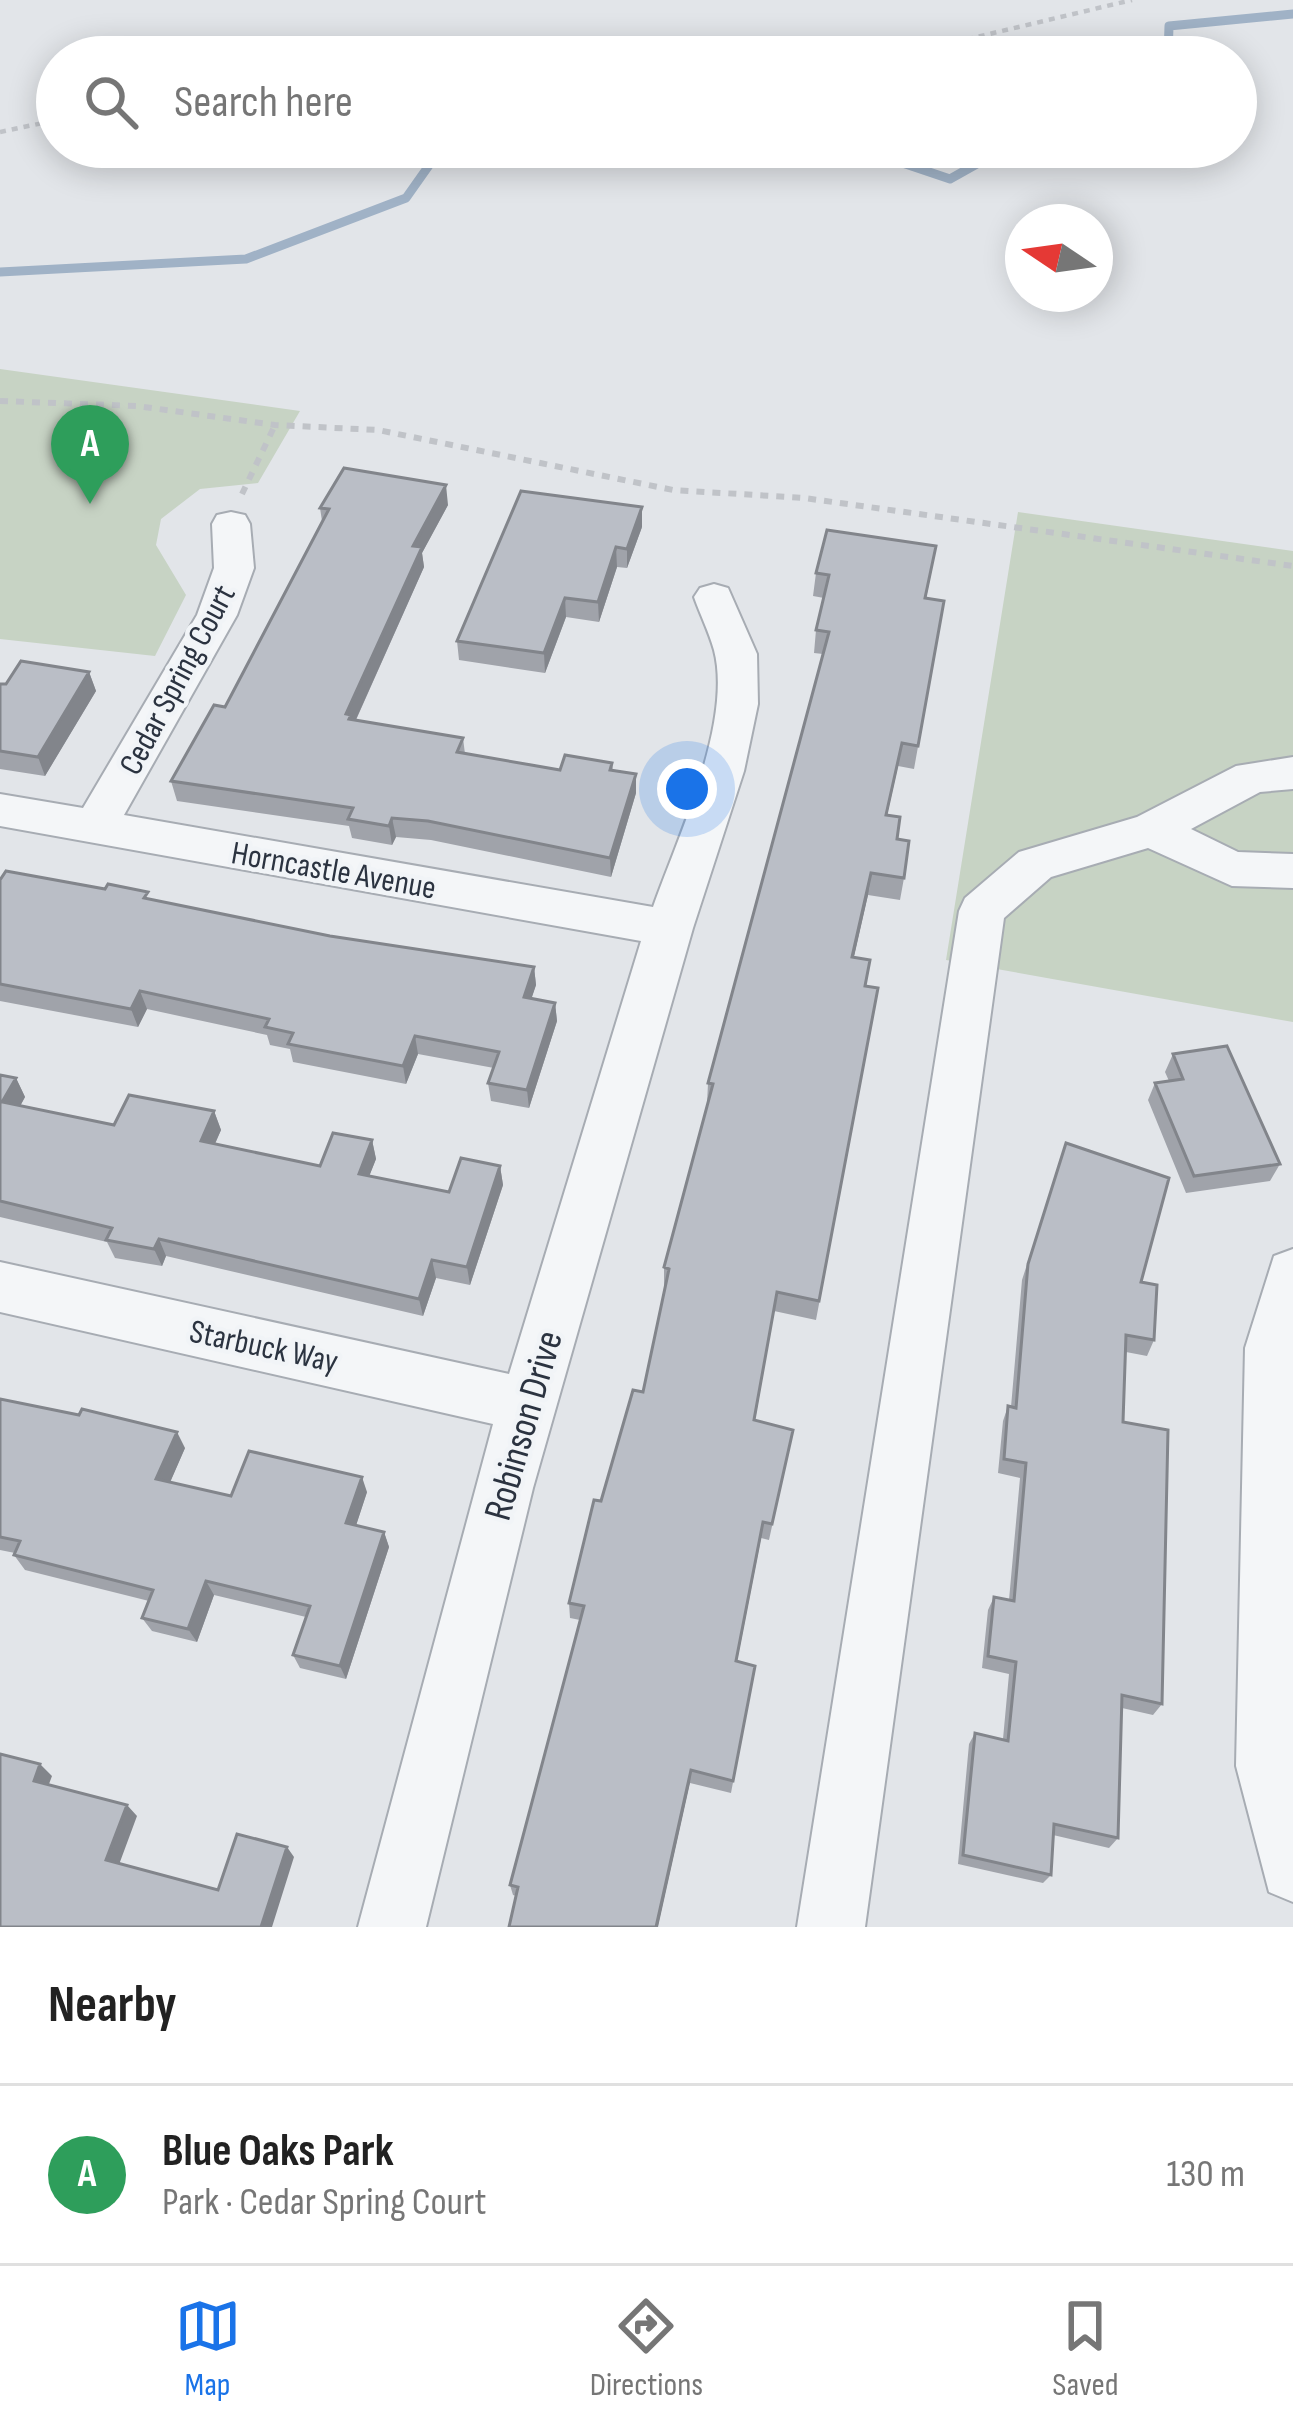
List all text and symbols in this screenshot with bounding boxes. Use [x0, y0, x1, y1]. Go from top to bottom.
search box [36, 36, 1257, 168]
icon: search [78, 69, 144, 135]
text: Search here [174, 75, 353, 130]
north arrow [1005, 204, 1113, 312]
pin: A [51, 405, 129, 504]
street label: Cedar Spring Court [111, 578, 245, 782]
your location [657, 759, 717, 819]
street label: Horncastle Avenue [228, 833, 439, 909]
street label: Starbuck Way [186, 1312, 342, 1382]
street label: Robinson Drive [475, 1325, 574, 1526]
text: Nearby [48, 1975, 177, 2036]
text: Blue Oaks Park [162, 2124, 394, 2179]
text: A [78, 2151, 96, 2198]
text: 130 m [1166, 2151, 1245, 2198]
text: Park · Cedar Spring Court [162, 2179, 486, 2226]
tab: Map [175, 2293, 241, 2405]
tab: Directions [590, 2293, 703, 2405]
tab: Saved [1052, 2293, 1118, 2405]

